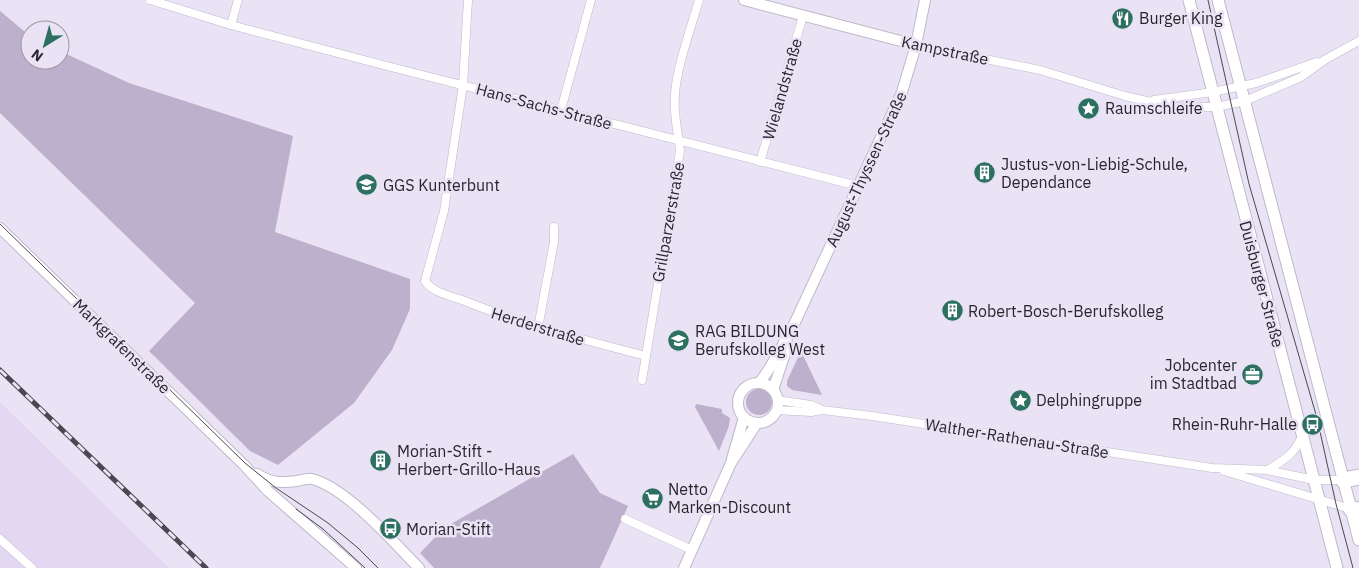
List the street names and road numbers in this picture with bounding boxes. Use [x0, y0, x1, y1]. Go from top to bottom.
street label: Kampstraße [900, 31, 991, 69]
street label: Wielandstraße [758, 36, 806, 142]
street label: Hans-Sachs-Straße [474, 78, 614, 134]
street label: August-Thyssen-Straße [821, 88, 911, 250]
street label: Grillparzerstraße [648, 160, 688, 284]
street label: Duisburger Straße [1235, 218, 1289, 350]
street label: Markgrafenstraße [69, 294, 175, 398]
street label: Herderstraße [489, 302, 587, 350]
street label: Walther-Rathenau-Straße [924, 414, 1110, 462]

